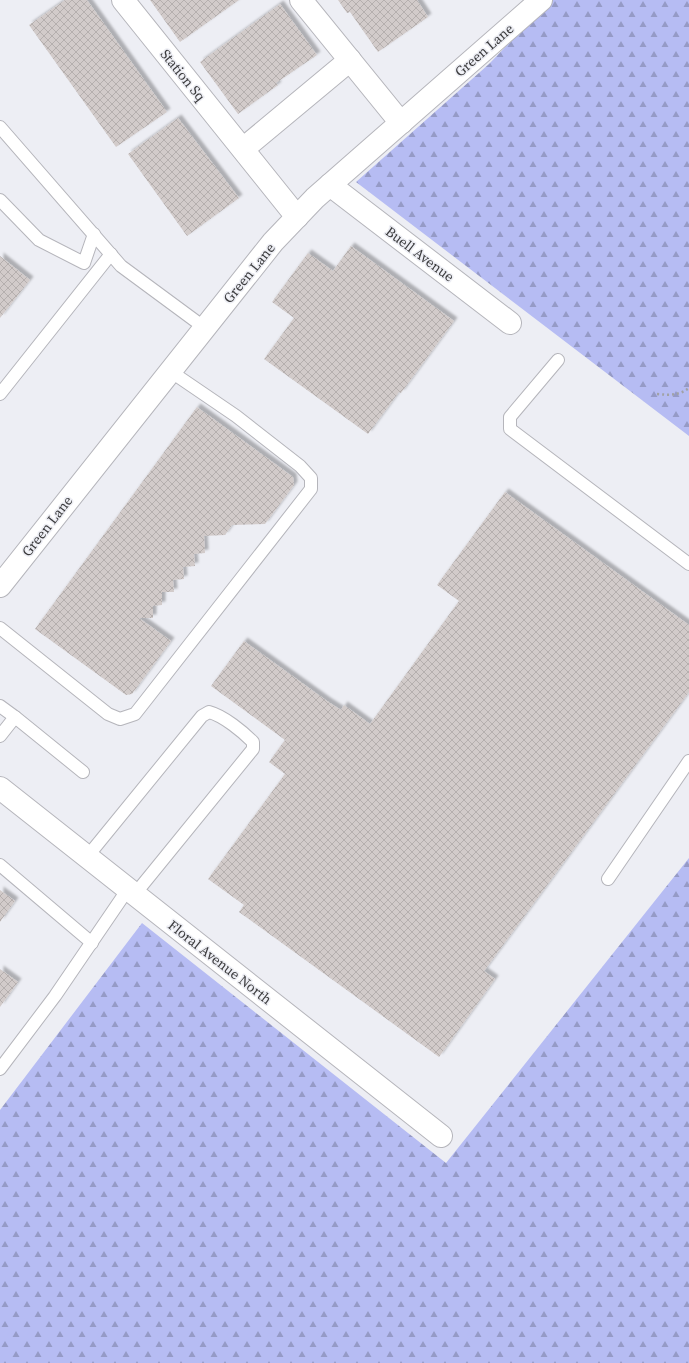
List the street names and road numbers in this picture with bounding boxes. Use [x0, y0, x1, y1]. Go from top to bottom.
street label: Green Lane [450, 19, 518, 81]
street label: Station Sq [156, 45, 210, 105]
street label: Buell Avenue [382, 222, 458, 286]
street label: Green Lane [218, 239, 280, 307]
street label: Green Lane [17, 491, 77, 561]
street label: Floral Avenue North [164, 915, 276, 1009]

